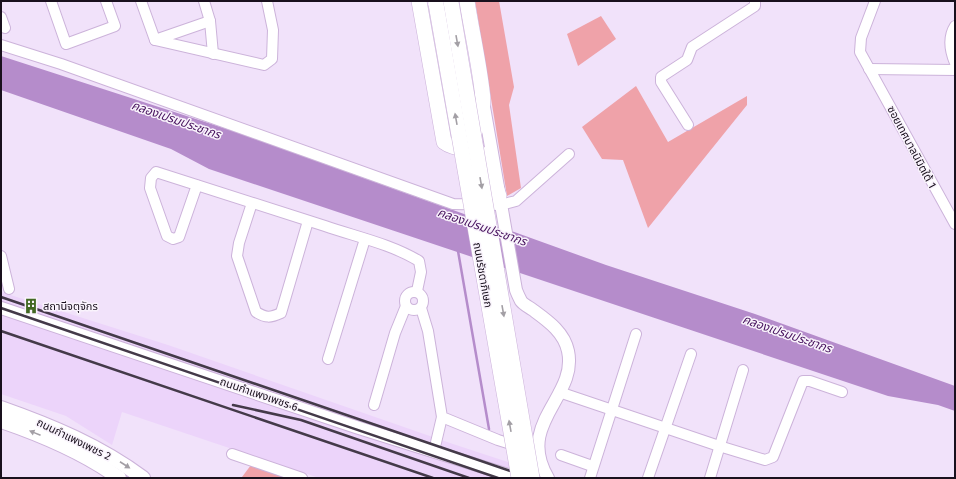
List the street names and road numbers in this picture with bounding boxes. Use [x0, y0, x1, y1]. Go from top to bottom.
street label: ซอยเทศบาลนิมิตใต้ 1 [884, 104, 939, 191]
street label: ถนนรัชดาภิเษก [470, 241, 495, 309]
street label: ถนนกำแพงเพชร 6 [218, 375, 300, 414]
street label: ถนนกำแพงเพชร 2 [34, 416, 113, 463]

